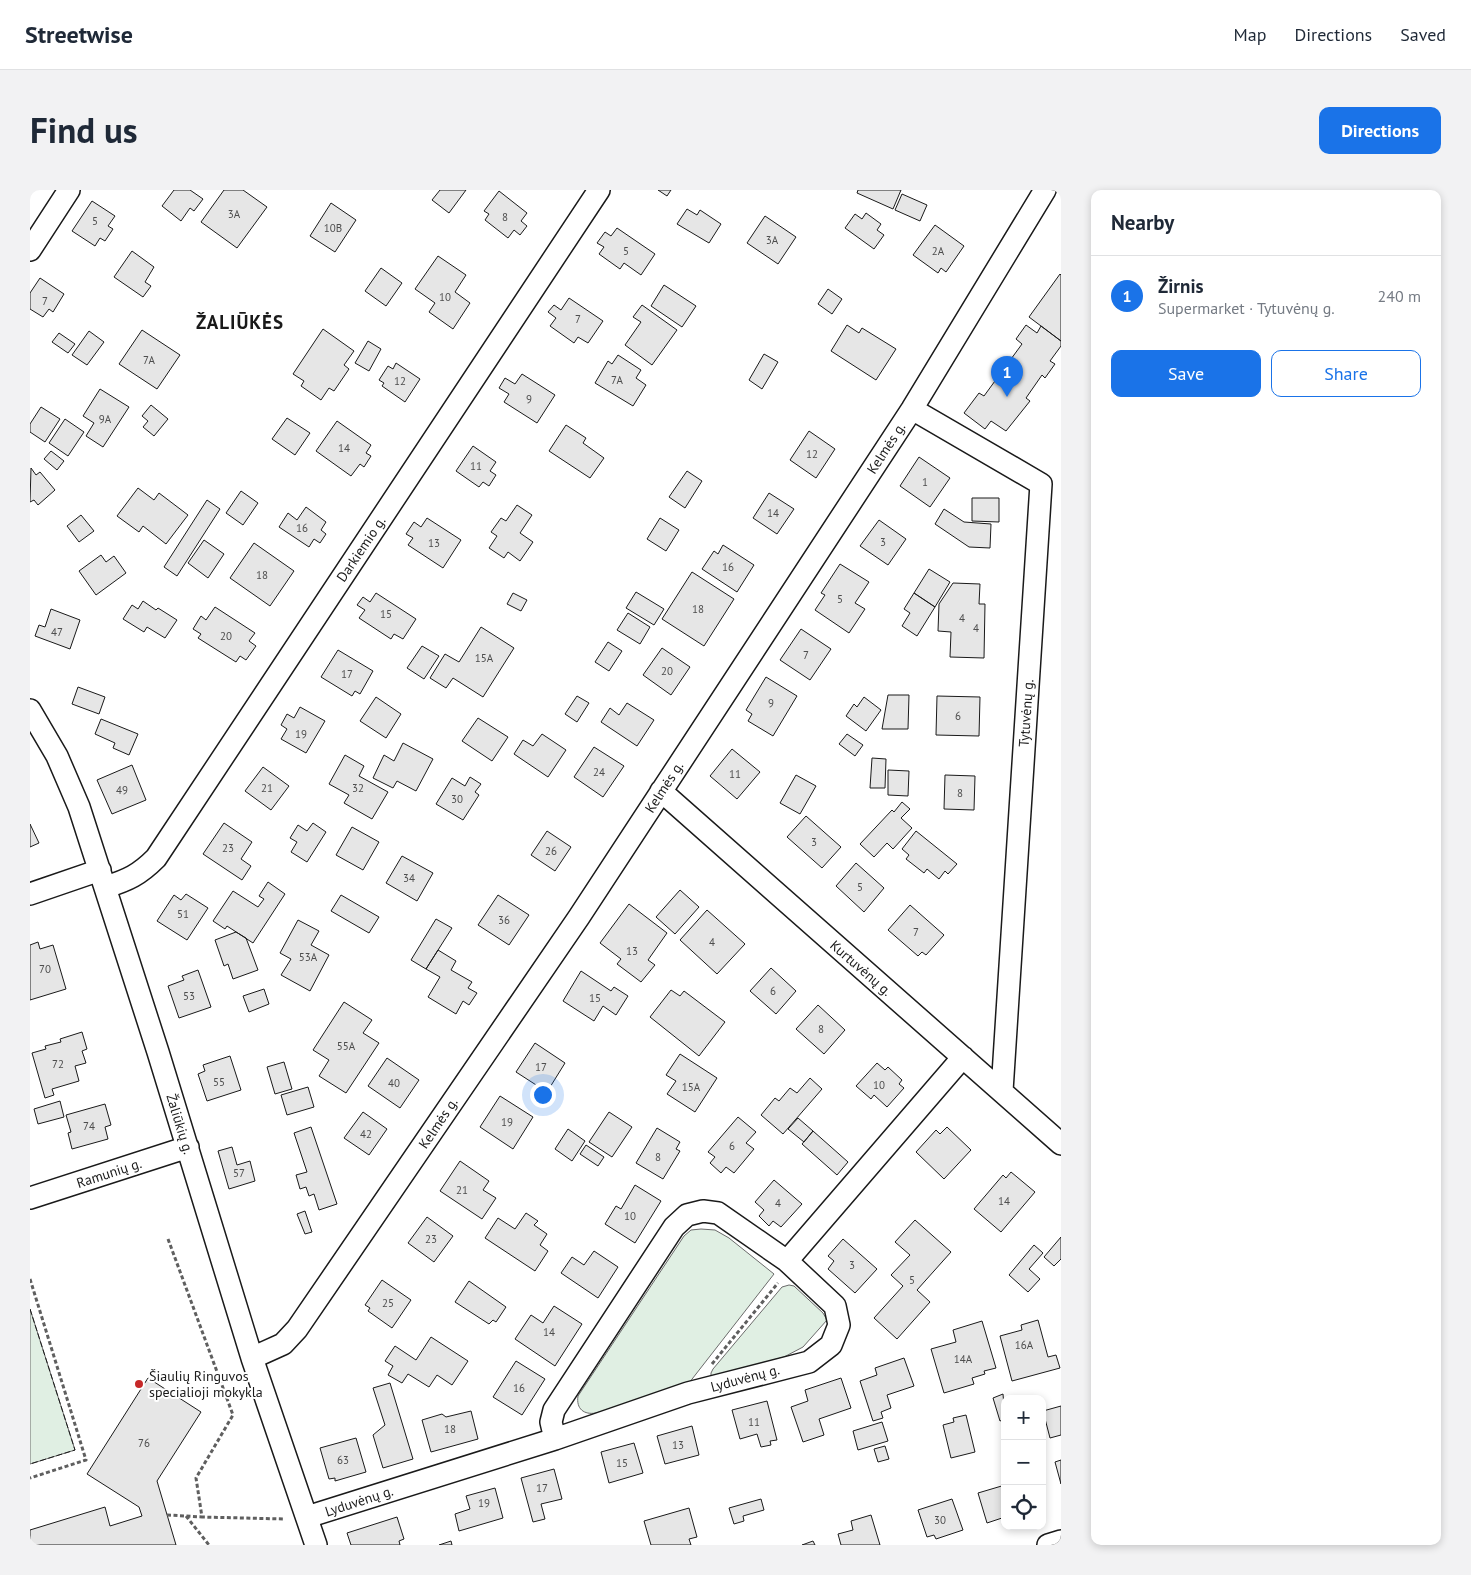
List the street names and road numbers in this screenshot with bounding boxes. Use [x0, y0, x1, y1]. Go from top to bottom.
street label: Kelmės g. [863, 419, 909, 477]
street label: Darkiemio g. [332, 513, 390, 585]
street label: Tytuvėnų g. [1015, 678, 1037, 748]
street label: Kelmės g. [641, 758, 687, 816]
street label: Kurtuvėnų g. [826, 936, 896, 1000]
street label: Žaliūkių g. [162, 1092, 198, 1156]
street label: Kelmės g. [414, 1094, 462, 1152]
street label: Ramunių g. [74, 1154, 144, 1192]
street label: Lyduvėnų g. [709, 1360, 781, 1396]
street label: Lyduvėnų g. [323, 1482, 395, 1520]

